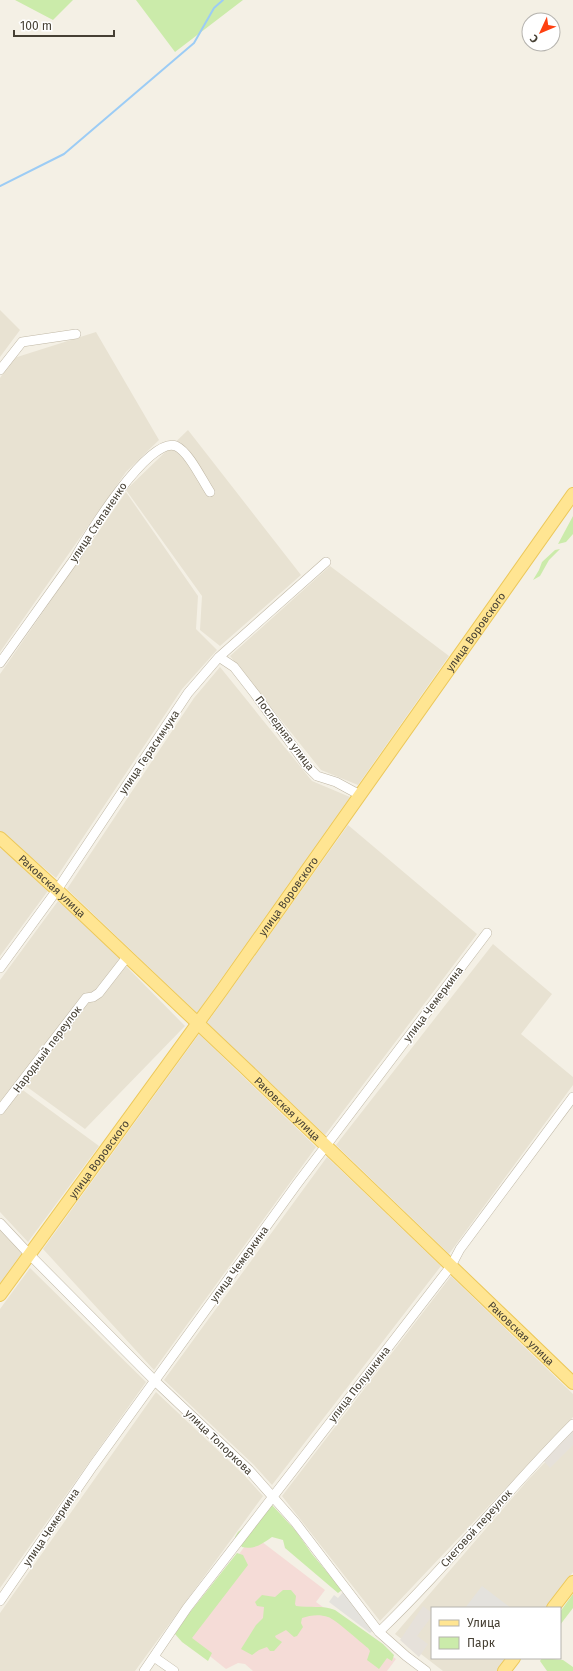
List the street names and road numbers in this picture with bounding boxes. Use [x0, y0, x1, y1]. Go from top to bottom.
street label: улица Степаненко [67, 480, 130, 565]
street label: улица Воровского [443, 590, 508, 674]
street label: Последняя улица [252, 694, 317, 773]
street label: улица Герасимчука [116, 708, 182, 797]
street label: Раковская улица [16, 852, 88, 921]
street label: улица Воровского [256, 854, 321, 939]
street label: улица Чемеркина [401, 964, 466, 1045]
street label: Народный переулок [11, 1003, 84, 1095]
street label: Раковская улица [252, 1075, 323, 1144]
street label: улица Воровского [66, 1118, 132, 1201]
street label: улица Чемеркина [207, 1224, 271, 1305]
street label: Раковская улица [485, 1299, 557, 1368]
street label: улица Полушкина [326, 1344, 393, 1425]
street label: улица Топоркова [182, 1407, 255, 1478]
street label: улица Чемеркина [21, 1486, 82, 1569]
street label: Снеговой переулок [438, 1487, 515, 1570]

